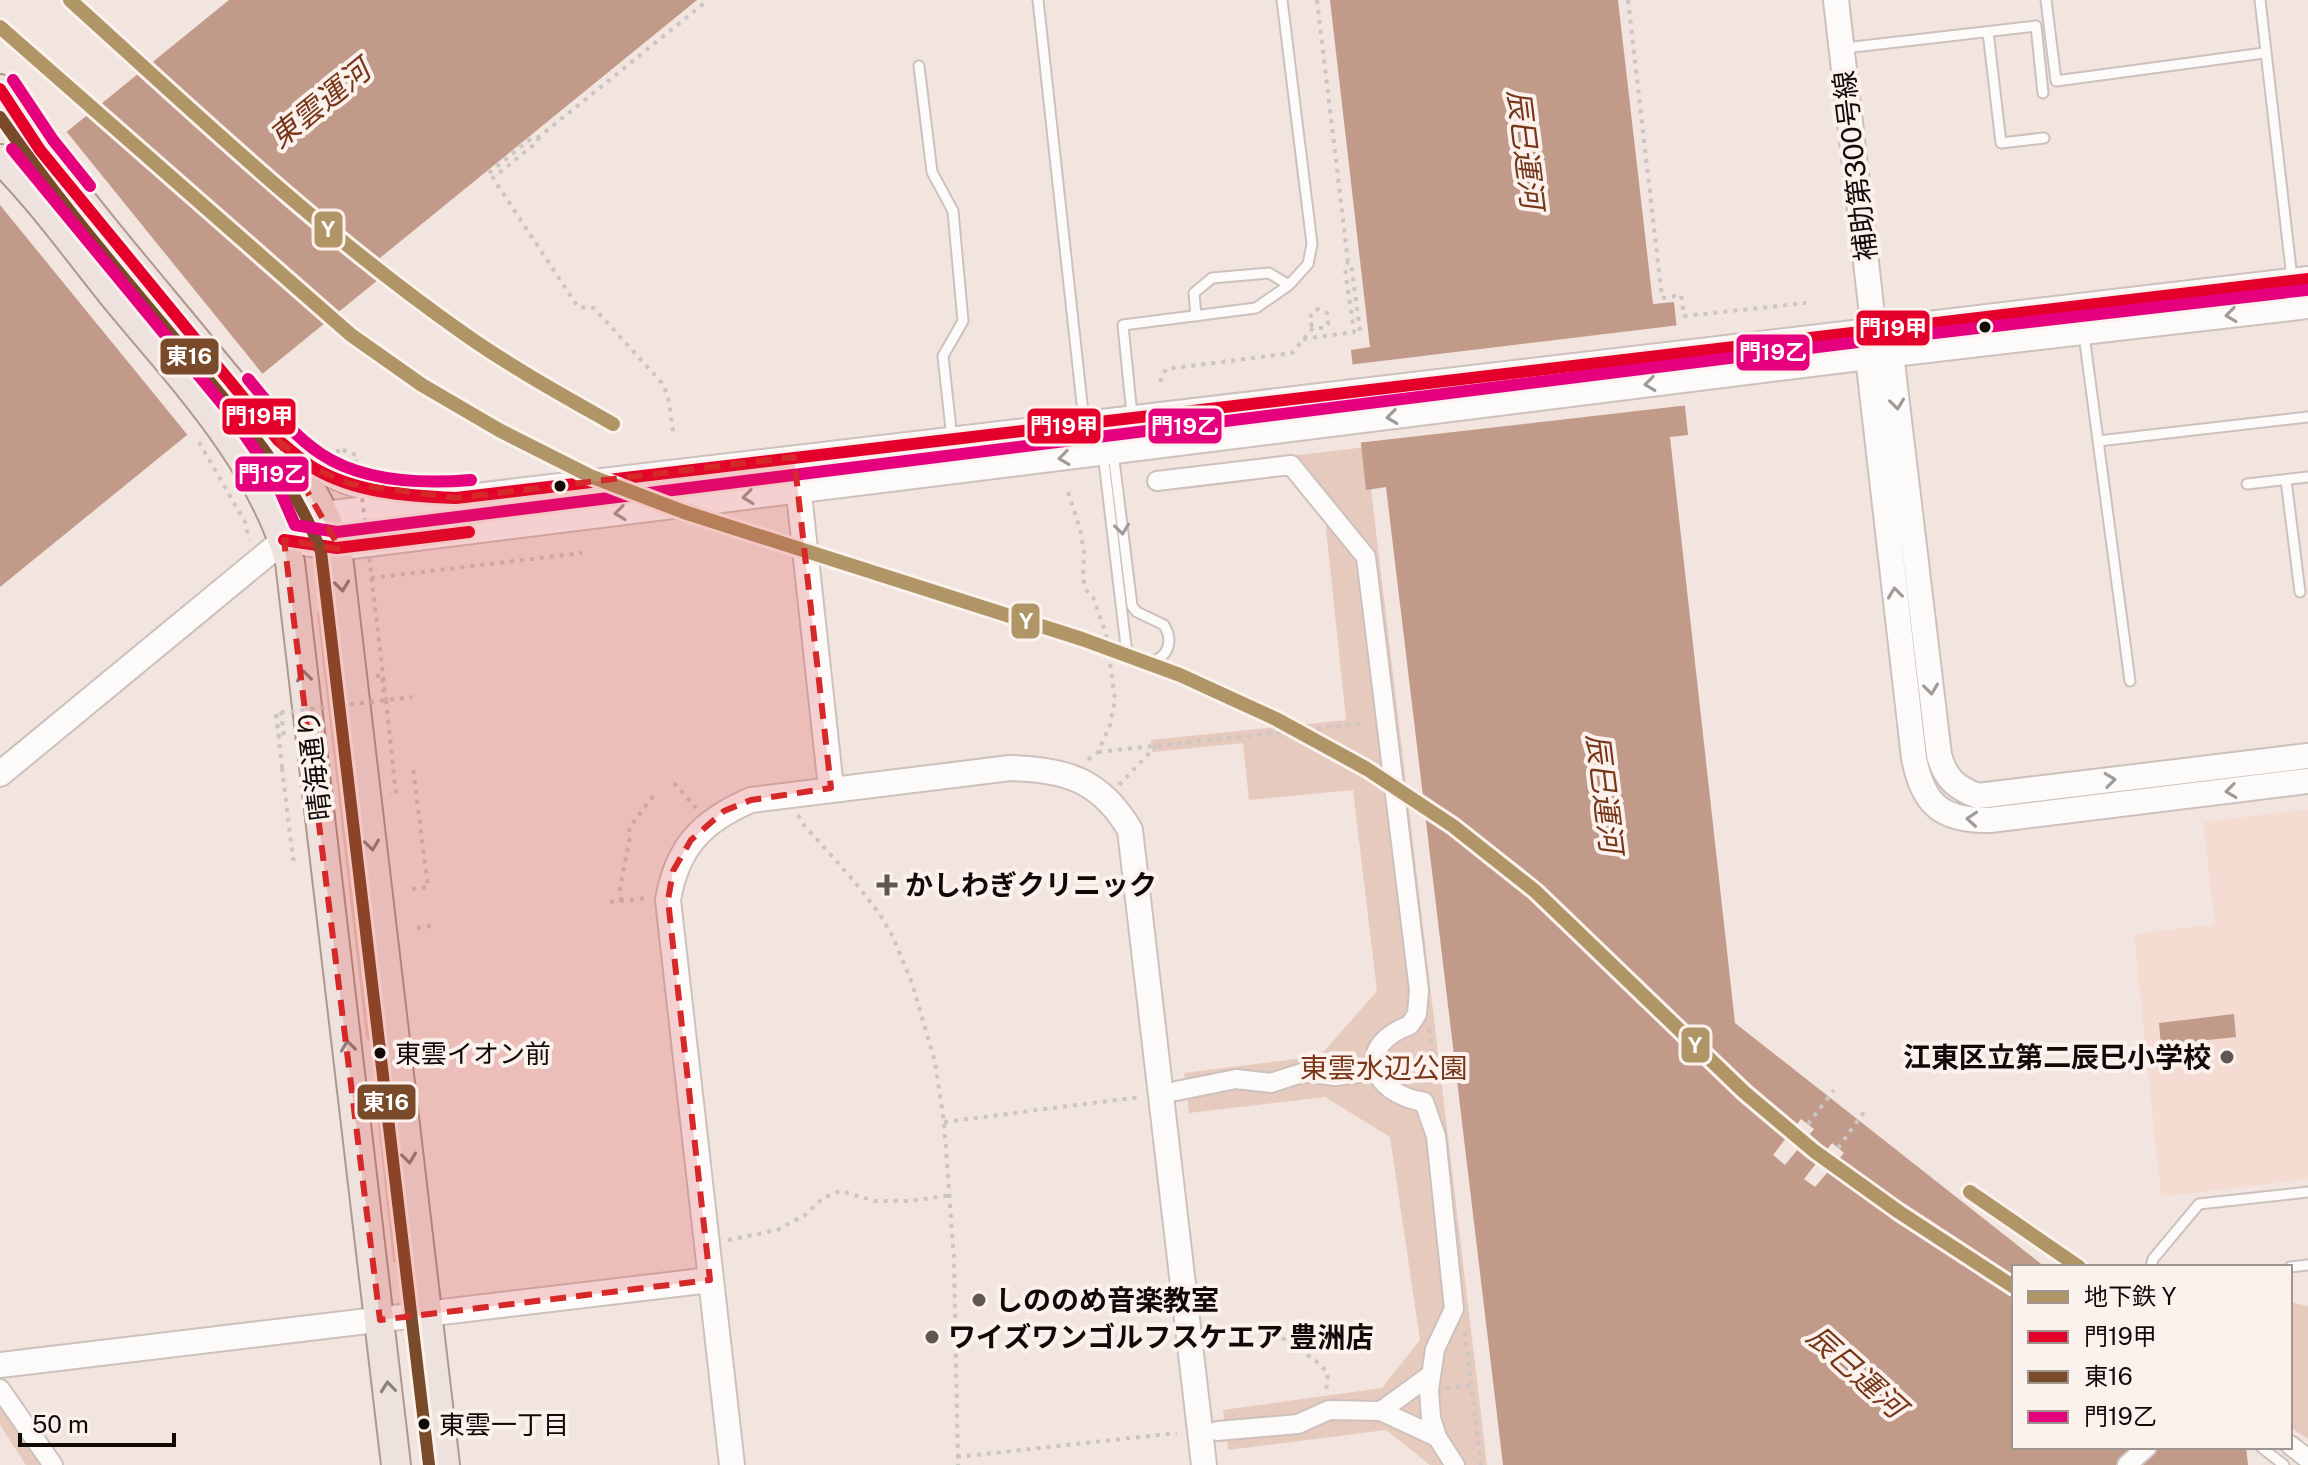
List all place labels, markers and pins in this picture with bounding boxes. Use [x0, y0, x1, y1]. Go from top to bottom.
unlabelled marker [1977, 319, 1993, 335]
unlabelled marker [552, 478, 568, 494]
place label: かしわぎクリニック [905, 868, 1157, 901]
marker: かしわぎクリニック [876, 874, 898, 896]
place label: 東雲イオン前 [395, 1038, 551, 1069]
place label: 江東区立第二辰巳小学校 [1903, 1040, 2211, 1073]
marker: 東雲イオン前 [372, 1045, 388, 1061]
marker: 江東区立第二辰巳小学校 [2218, 1048, 2236, 1066]
place label: しののめ音楽教室 [995, 1283, 1219, 1316]
marker: しののめ音楽教室 [970, 1291, 988, 1309]
place label: ワイズワンゴルフスケエア 豊洲店 [948, 1320, 1373, 1353]
marker: ワイズワンゴルフスケエア 豊洲店 [923, 1328, 941, 1346]
place label: 東雲一丁目 [439, 1409, 569, 1440]
marker: 東雲一丁目 [416, 1416, 432, 1432]

